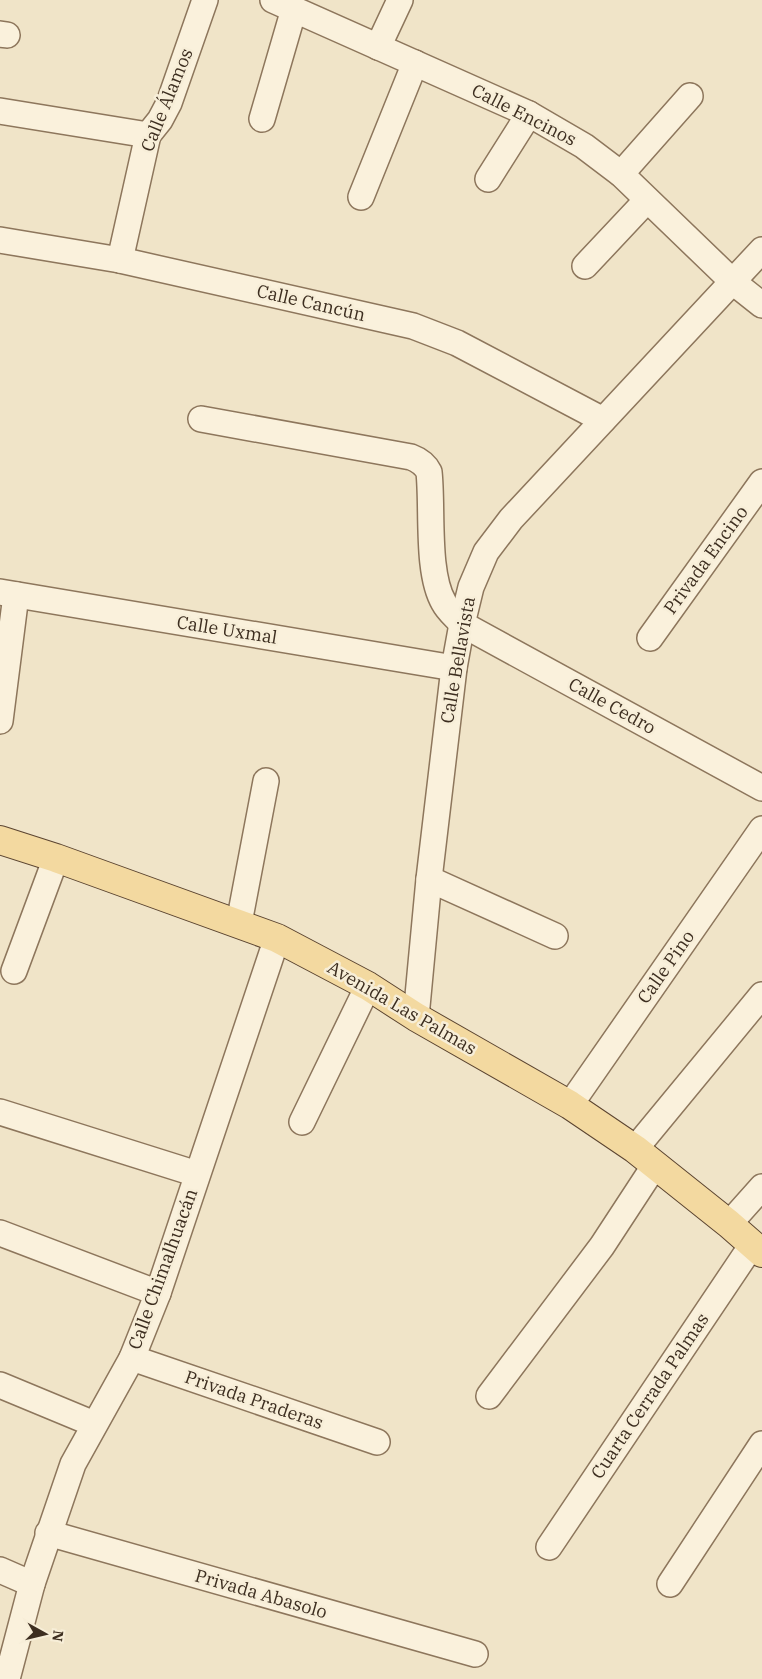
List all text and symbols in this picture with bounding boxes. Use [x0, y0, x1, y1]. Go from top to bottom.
street label: Calle Álamos [135, 45, 198, 155]
street label: Calle Encinos [468, 78, 580, 151]
street label: Calle Cancún [255, 279, 368, 326]
street label: Privada Encino [659, 501, 753, 618]
street label: Calle Bellavista [435, 595, 480, 725]
street label: Calle Uxmal [175, 610, 279, 649]
street label: Calle Cedro [565, 672, 660, 739]
street label: Calle Pino [632, 925, 699, 1008]
street label: Avenida Las Palmas [324, 955, 481, 1060]
street label: Calle Chimalhuacán [123, 1185, 202, 1352]
street label: Cuarta Cerrada Palmas [586, 1308, 714, 1483]
street label: Privada Praderas [182, 1365, 326, 1434]
street label: Privada Abasolo [192, 1564, 330, 1623]
north arrow [20, 1609, 70, 1659]
text: N [48, 1629, 68, 1643]

